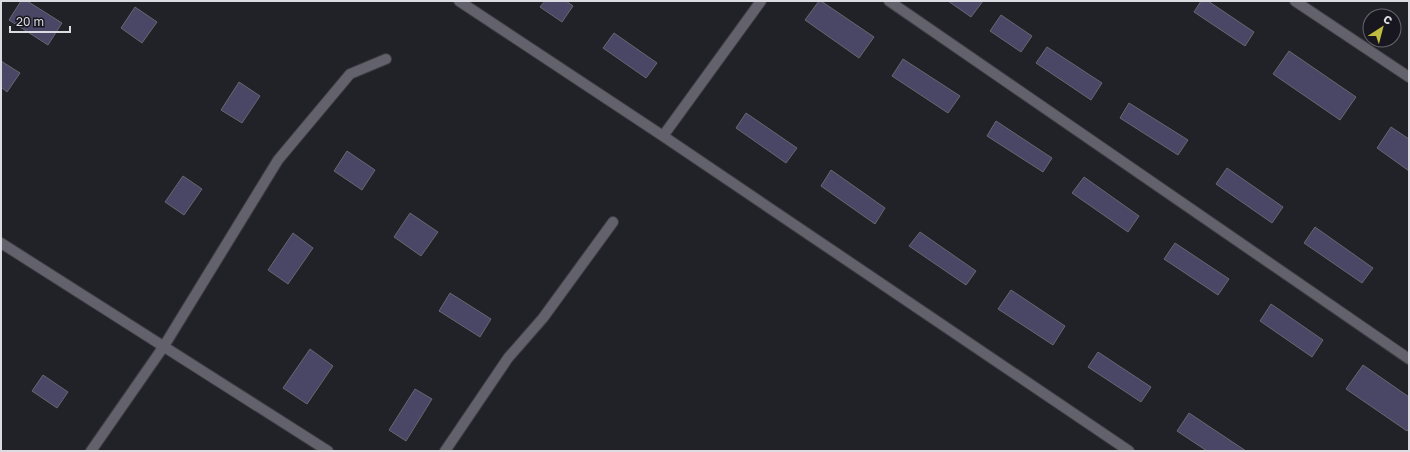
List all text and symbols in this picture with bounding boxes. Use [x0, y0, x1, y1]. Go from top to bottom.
scale bar [10, 8, 70, 34]
north arrow [1362, 8, 1402, 48]
text: С [1381, 12, 1395, 27]
text: 20 m [16, 14, 44, 29]

